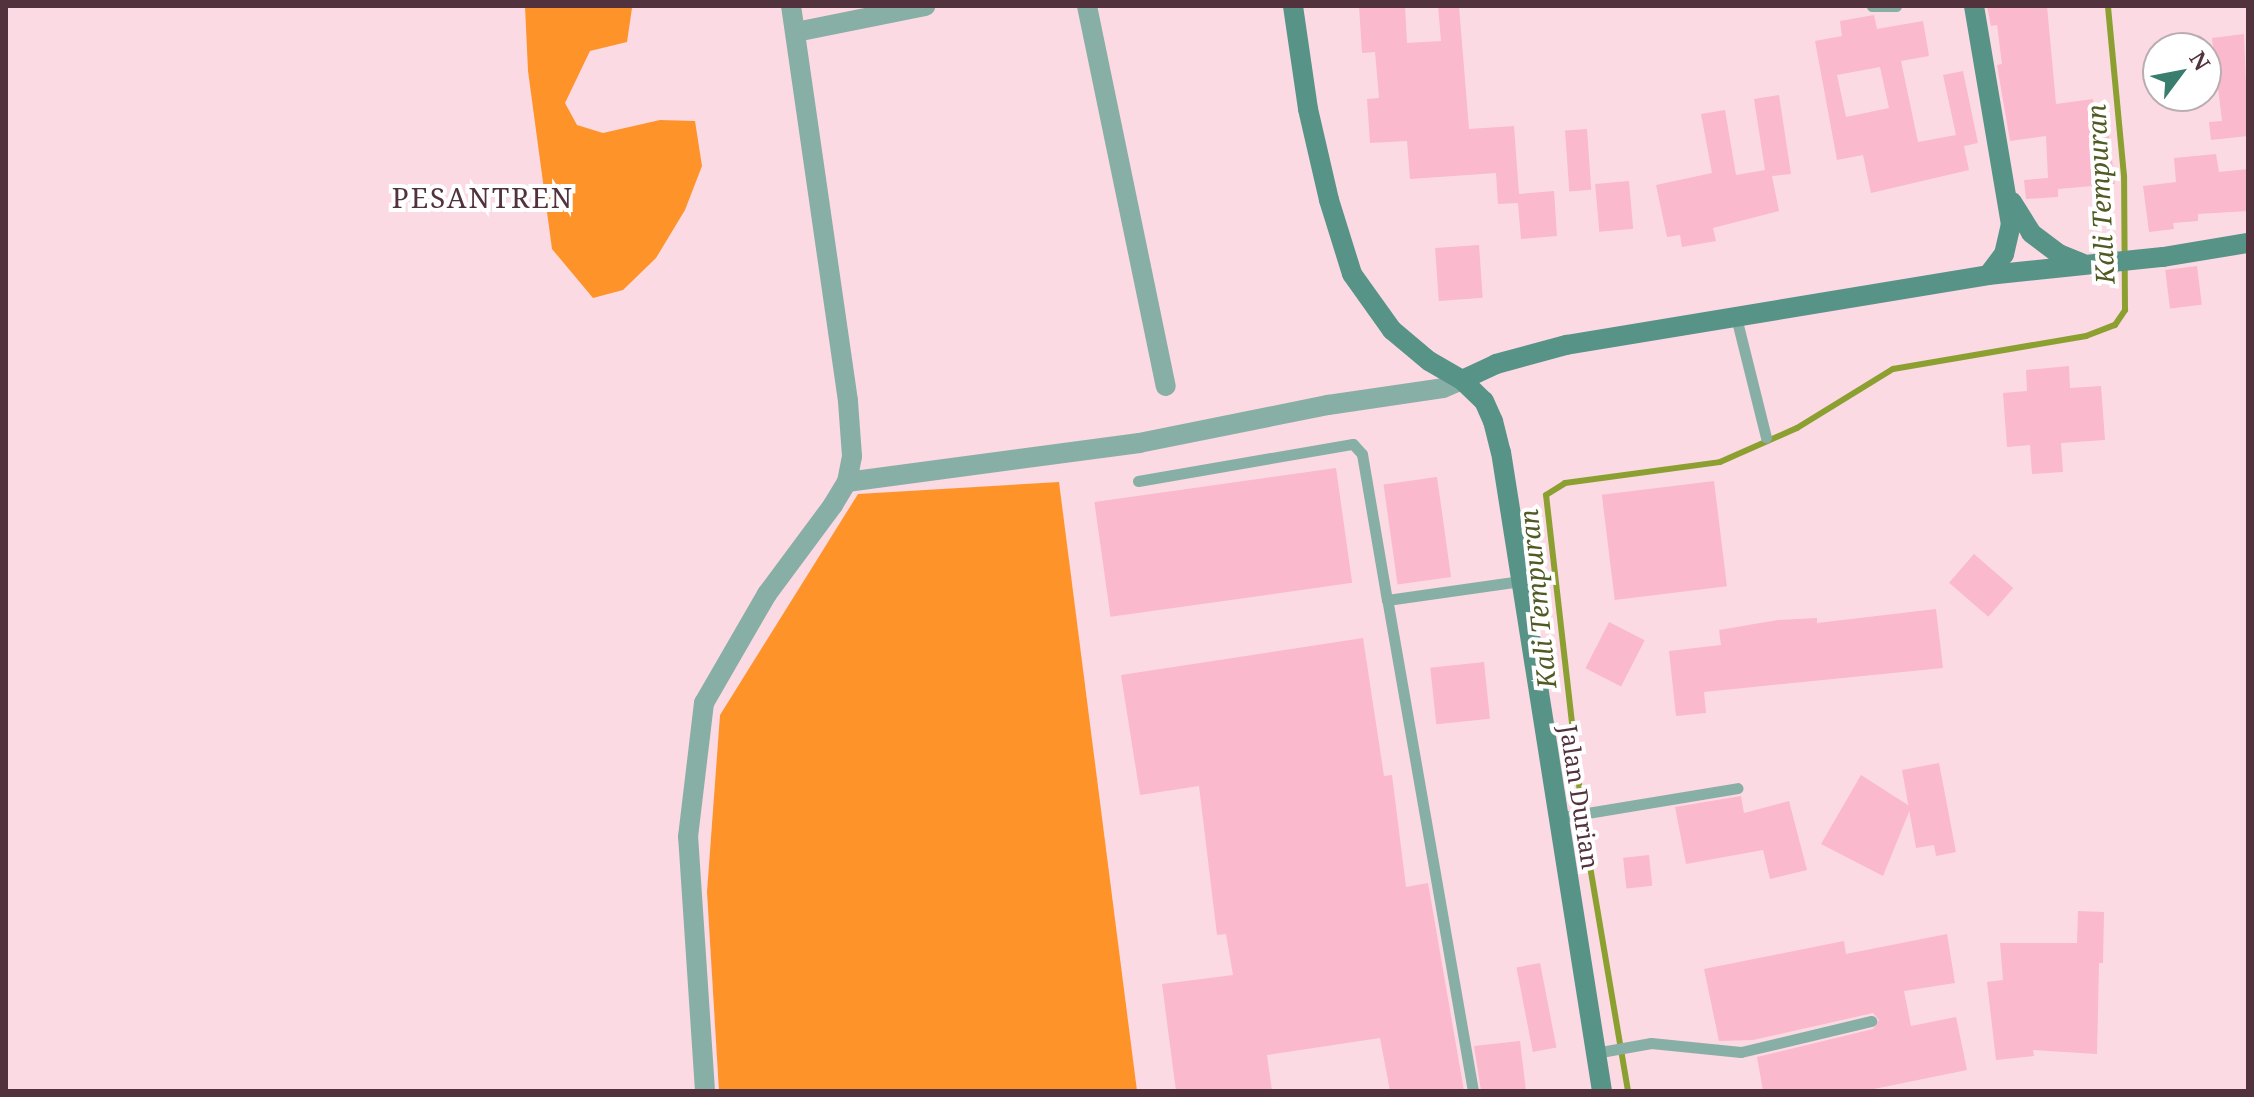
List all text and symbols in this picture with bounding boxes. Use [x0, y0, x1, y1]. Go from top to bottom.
north arrow [2142, 32, 2222, 112]
text: N [2183, 45, 2218, 76]
water label: Kali Tempuran [2081, 103, 2121, 285]
district label: PESANTREN [392, 180, 574, 214]
water label: Kali Tempuran [1513, 508, 1563, 690]
street label: Jalan Durian [1554, 723, 1606, 871]

